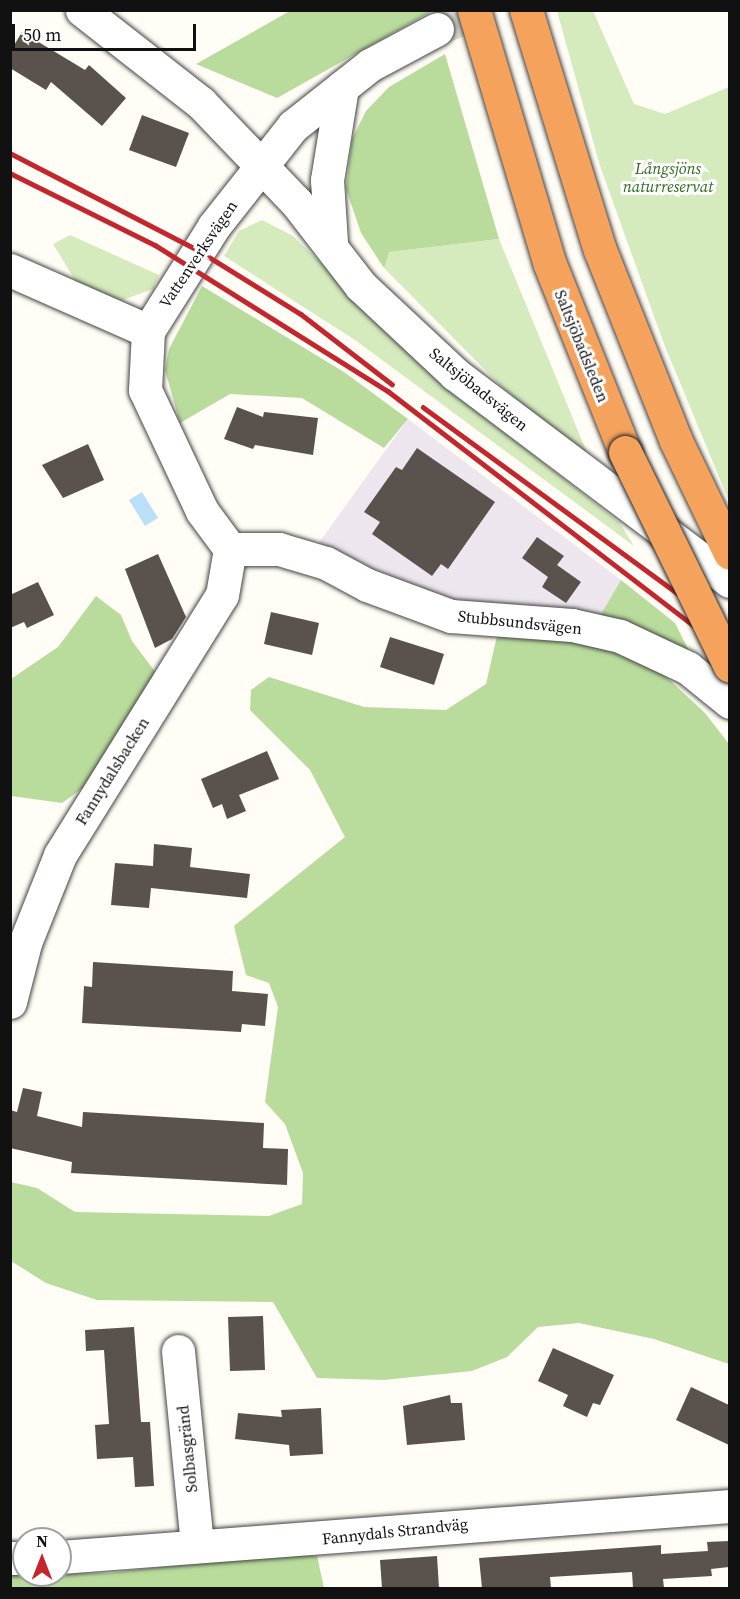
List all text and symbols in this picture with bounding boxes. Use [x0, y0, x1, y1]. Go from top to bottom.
scale bar [15, 12, 200, 50]
text: 50 m [23, 22, 61, 47]
park label: Långsjöns naturreservat [623, 158, 713, 196]
street label: Vattenverksvägen [155, 197, 241, 311]
street label: Saltsjöbadsleden [551, 287, 613, 405]
street label: Saltsjöbadsvägen [426, 343, 532, 435]
street label: Stubbsundsvägen [457, 606, 583, 638]
street label: Fannydalsbacken [71, 714, 153, 828]
street label: Solbasgränd [173, 1404, 201, 1494]
street label: Fannydals Strandväg [321, 1514, 469, 1548]
north arrow [12, 1527, 72, 1587]
text: N [36, 1530, 48, 1552]

